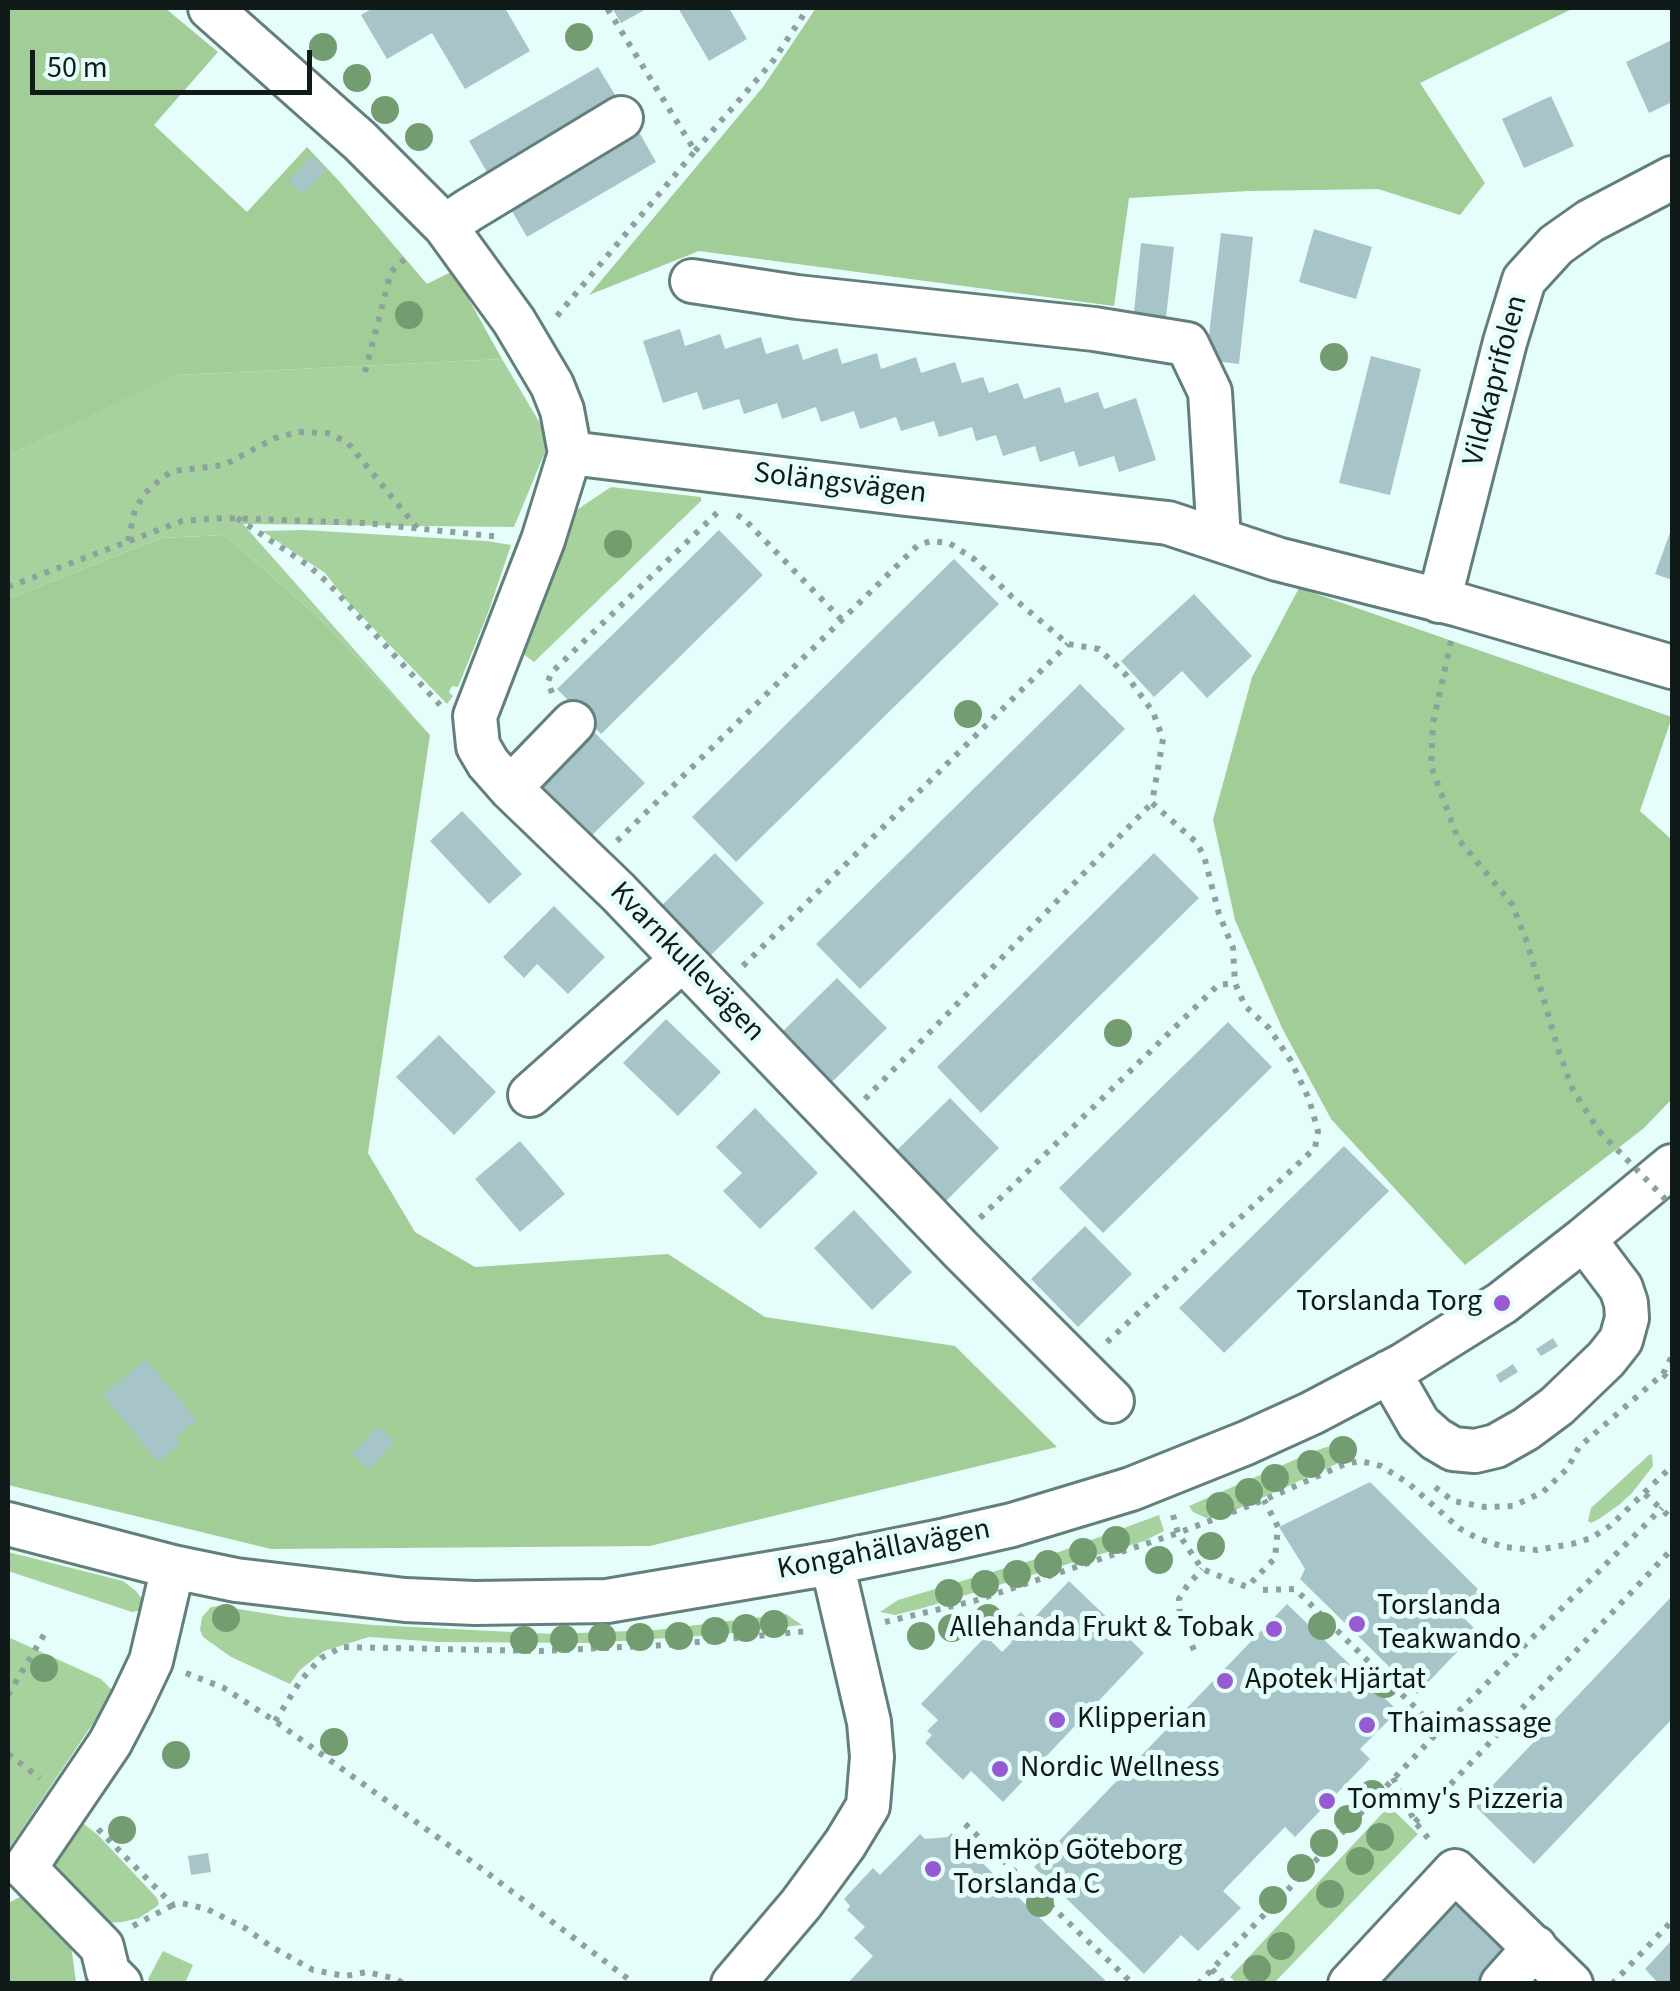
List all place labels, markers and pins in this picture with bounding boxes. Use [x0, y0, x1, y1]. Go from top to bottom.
place label: Torslanda Torg [1296, 1285, 1482, 1321]
marker: Torslanda Torg [1491, 1292, 1513, 1314]
place label: Torslanda Teakwando [1377, 1589, 1521, 1660]
place label: Allehanda Frukt & Tobak [950, 1611, 1254, 1647]
marker: Torslanda Teakwando [1346, 1613, 1368, 1635]
marker: Allehanda Frukt & Tobak [1263, 1618, 1285, 1640]
place label: Apotek Hjärtat [1245, 1663, 1426, 1699]
marker: Apotek Hjärtat [1214, 1670, 1236, 1692]
place label: Klipperian [1077, 1702, 1207, 1738]
place label: Thaimassage [1387, 1707, 1552, 1743]
marker: Klipperian [1046, 1709, 1068, 1731]
marker: Thaimassage [1356, 1714, 1378, 1736]
place label: Nordic Wellness [1020, 1751, 1220, 1787]
marker: Nordic Wellness [989, 1758, 1011, 1780]
place label: Tommy's Pizzeria [1347, 1783, 1564, 1819]
marker: Tommy's Pizzeria [1316, 1790, 1338, 1812]
place label: Hemköp Göteborg Torslanda C [953, 1834, 1182, 1904]
marker: Hemköp Göteborg Torslanda C [922, 1858, 944, 1880]

